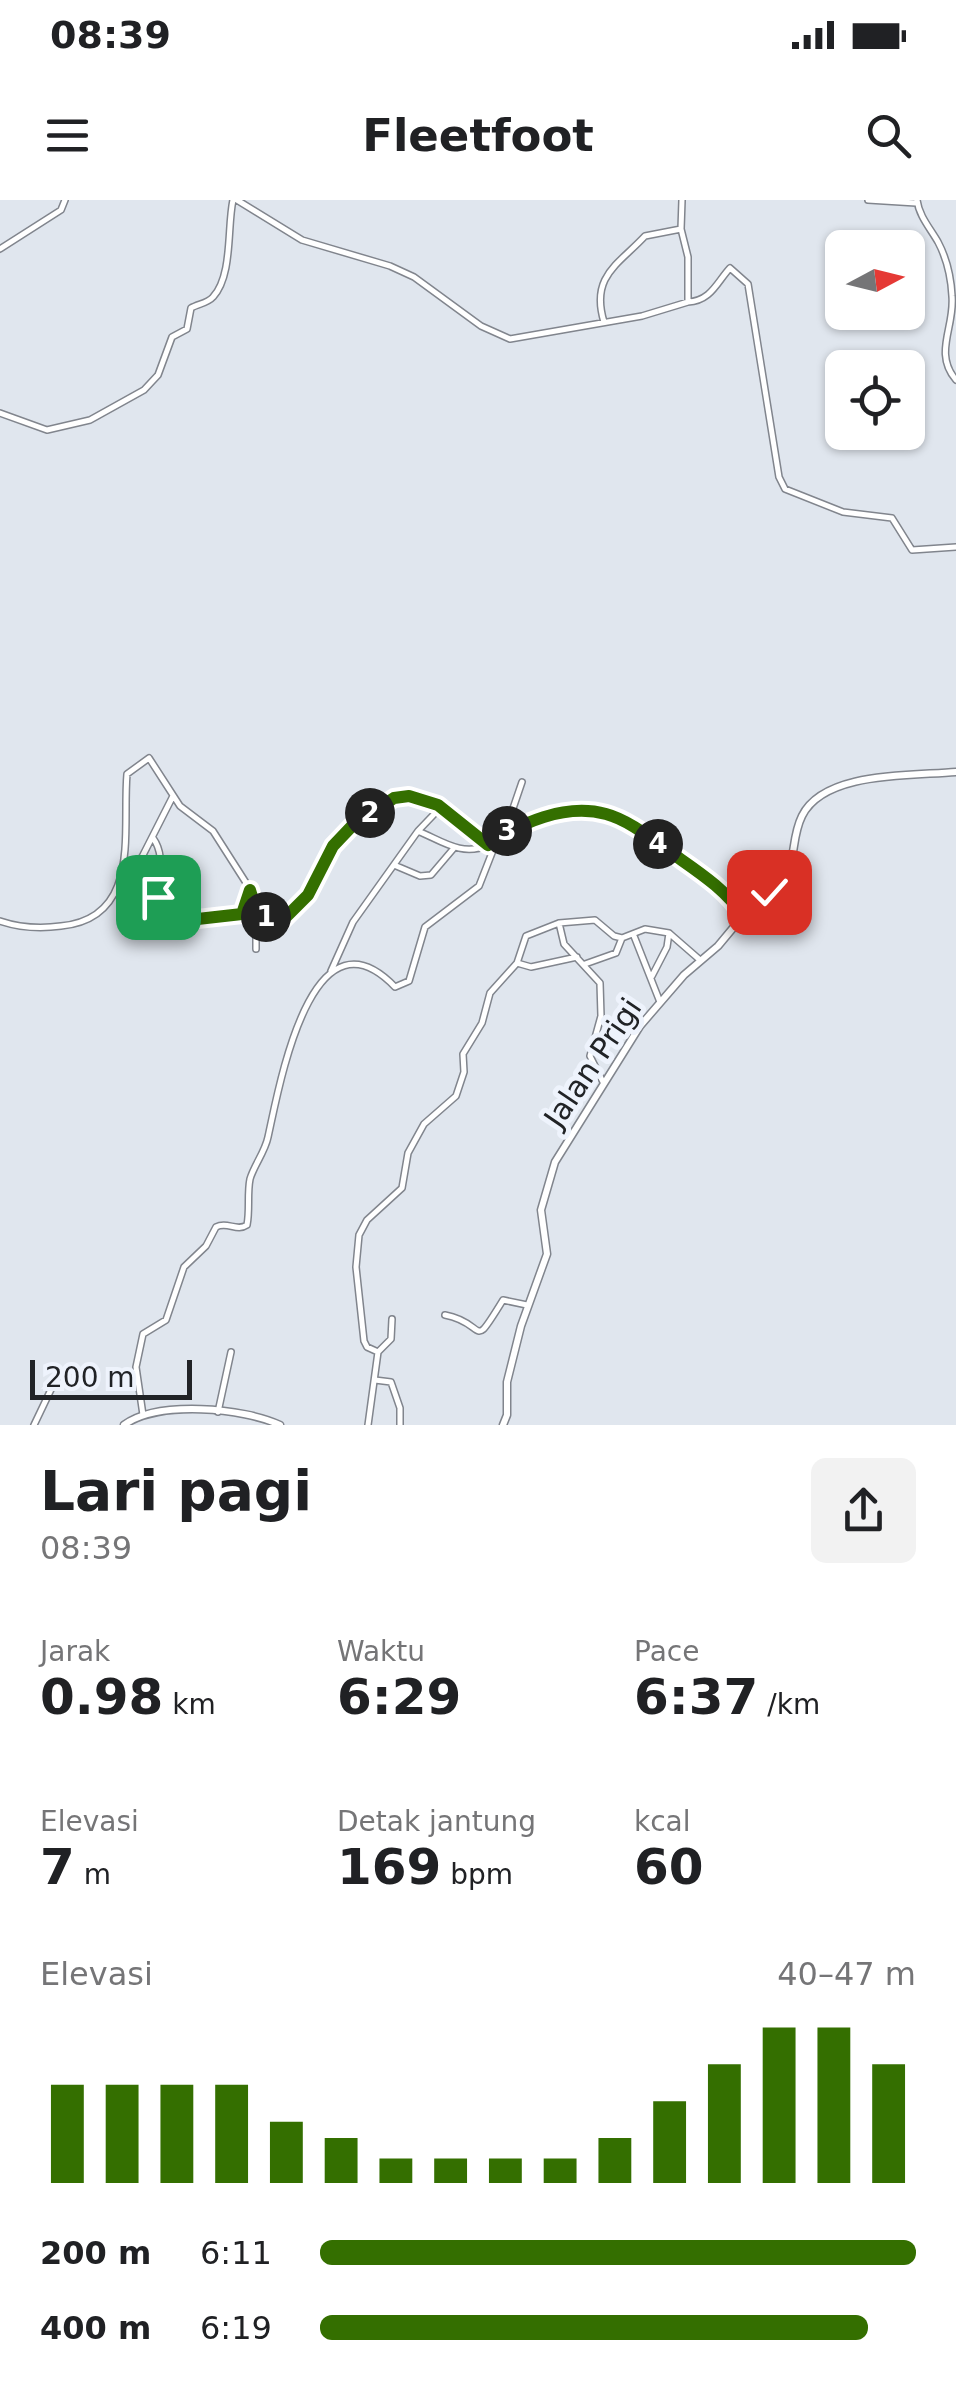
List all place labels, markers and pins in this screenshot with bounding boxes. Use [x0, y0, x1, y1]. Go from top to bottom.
pin: 2 [345, 788, 395, 838]
pin: 3 [482, 806, 532, 856]
pin: 4 [633, 819, 683, 869]
pin [727, 850, 812, 935]
pin [116, 855, 201, 940]
pin: 1 [241, 892, 291, 942]

